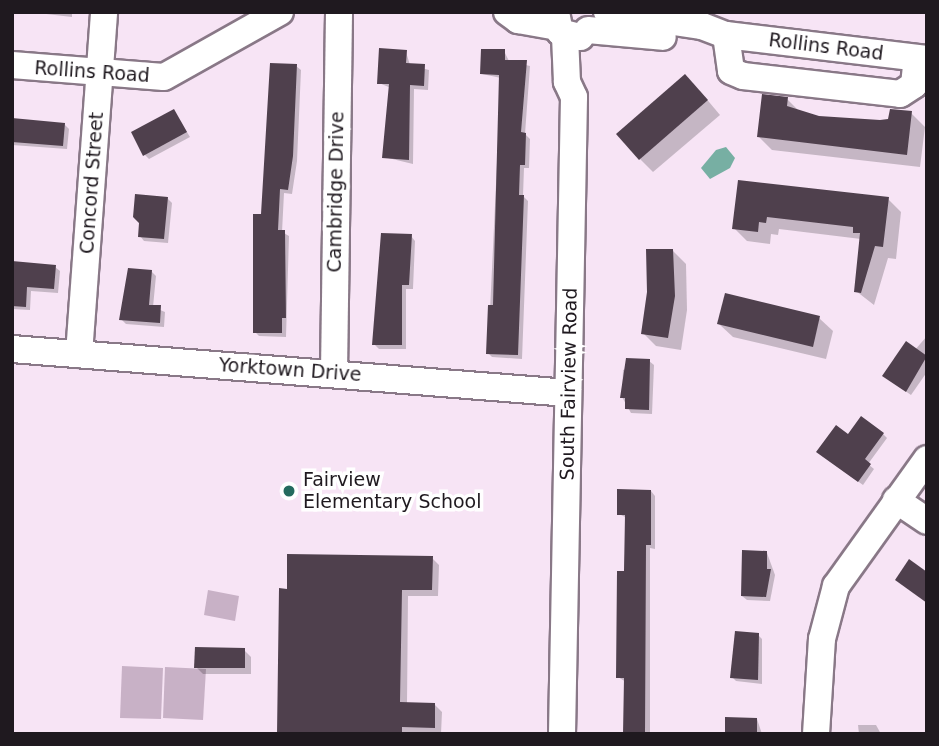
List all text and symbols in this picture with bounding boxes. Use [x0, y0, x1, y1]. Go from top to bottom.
street label: Rollins Road [767, 29, 885, 65]
street label: Rollins Road [34, 57, 150, 87]
street label: Concord Street [76, 111, 108, 255]
street label: Cambridge Drive [323, 111, 349, 273]
street label: South Fairview Road [556, 287, 582, 481]
street label: Yorktown Drive [218, 354, 362, 386]
place label: Fairview Elementary School [303, 469, 481, 513]
marker: Fairview Elementary School [281, 483, 297, 499]

